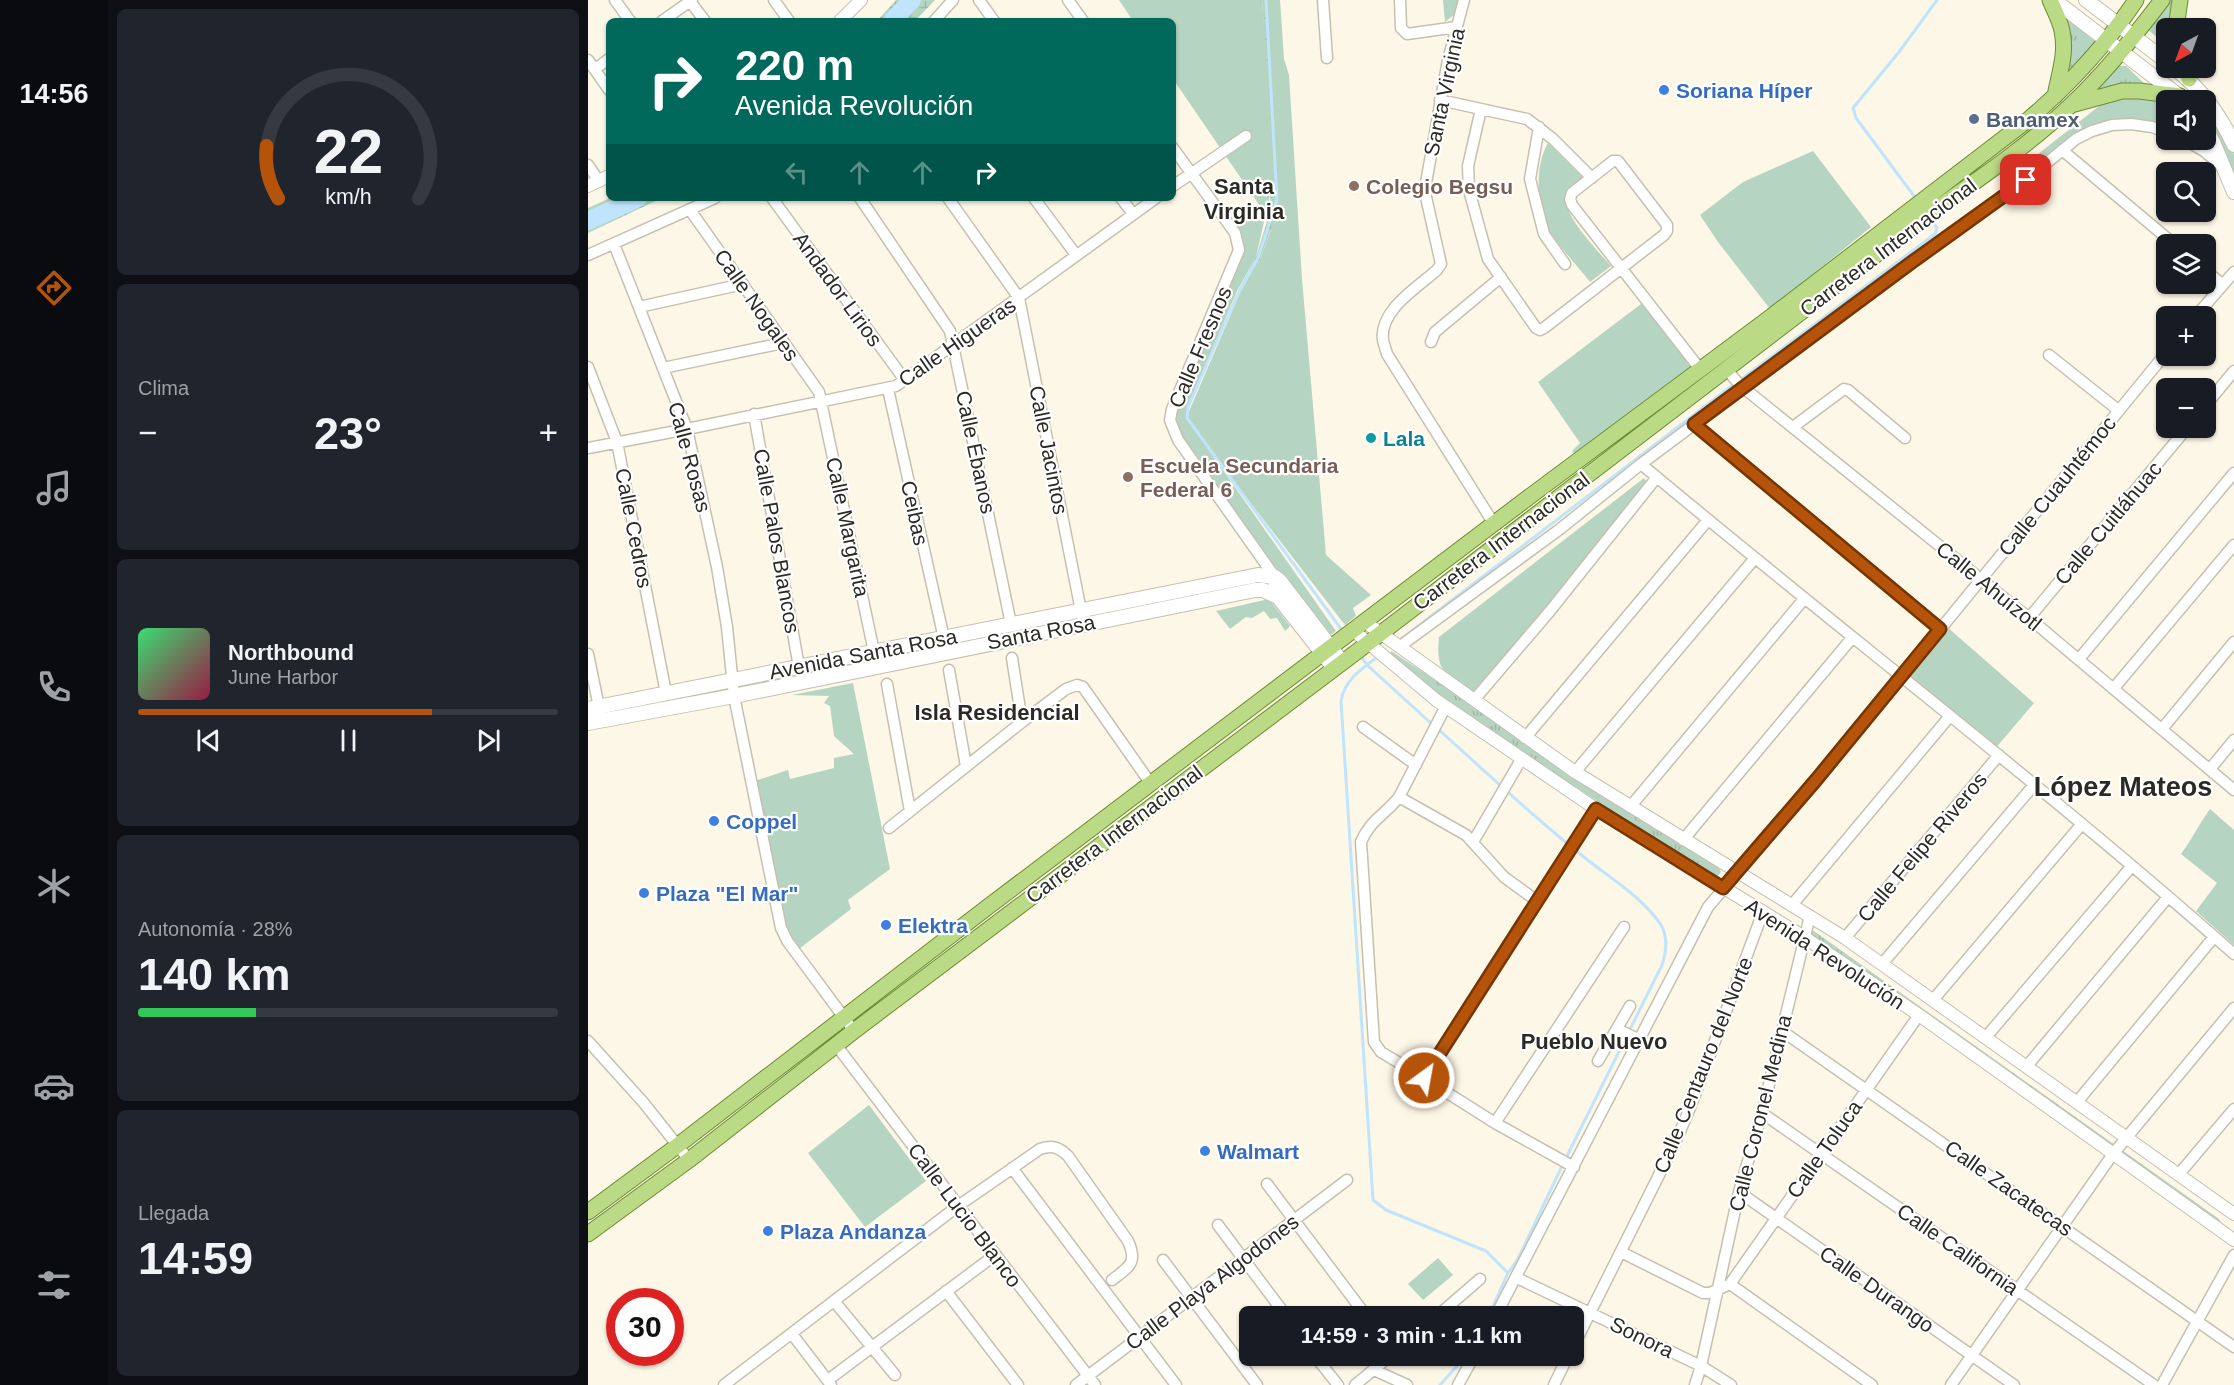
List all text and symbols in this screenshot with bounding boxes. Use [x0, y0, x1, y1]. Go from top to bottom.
north arrow [2156, 18, 2216, 78]
map controls [2156, 18, 2216, 438]
street label: Santa Virginia [1419, 26, 1469, 158]
icon: right [636, 42, 714, 120]
text: 220 m [735, 42, 854, 89]
text: 14:56 [19, 79, 89, 109]
place label: Soriana Híper [1676, 79, 1813, 102]
marker: Soriana Híper [1657, 83, 1671, 97]
button: sound [2156, 90, 2216, 150]
text: Avenida Revolución [735, 91, 973, 121]
place label: Banamex [1986, 108, 2080, 131]
marker: Banamex [1967, 112, 1981, 126]
text: 22 [313, 117, 383, 186]
pin [2000, 154, 2051, 205]
icon: left [780, 156, 813, 189]
icon: ahead [843, 156, 876, 189]
icon: ahead [906, 156, 939, 189]
icon: right [969, 156, 1002, 189]
button: search [2156, 162, 2216, 222]
icon: arrive [2009, 163, 2042, 196]
street label: Carretera Internacional [1795, 173, 1981, 321]
district label: Santa Virginia [1204, 174, 1285, 224]
place label: Colegio Begsu [1366, 175, 1513, 198]
marker: Colegio Begsu [1347, 179, 1361, 193]
text: km/h [325, 185, 371, 209]
street label: Andador Lirios [789, 227, 887, 351]
button: layers [2156, 234, 2216, 294]
street label: Calle Nogales [710, 245, 804, 365]
icon: directions [33, 267, 75, 309]
street label: Calle Fresnos [1164, 283, 1236, 411]
street label: Calle Higueras [894, 293, 1020, 391]
button: + [2156, 306, 2216, 366]
text: Clima [138, 377, 189, 399]
button: − [2156, 378, 2216, 438]
street label: Calle Jacintos [1025, 384, 1073, 516]
street label: Calle Ébanos [952, 389, 1000, 515]
street label: Calle Rosas [664, 399, 716, 515]
text: 23° [314, 408, 382, 459]
street label: Calle Cuauhtémoc [1994, 412, 2120, 560]
text: − [138, 414, 157, 451]
text: + [539, 414, 558, 451]
place label: Lala [1383, 427, 1425, 450]
marker: Lala [1364, 431, 1378, 445]
street label: Calle Palos Blancos [749, 447, 805, 635]
place label: Escuela Secundaria Federal 6 [1140, 454, 1339, 501]
street label: Calle Margarita [822, 455, 874, 599]
street label: Calle Cuitláhuac [2050, 457, 2166, 589]
street label: Calle Cedros [611, 466, 657, 590]
icon: music [33, 467, 75, 509]
street label: Carretera Internacional [1408, 467, 1594, 615]
marker: Escuela Secundaria Federal 6 [1121, 470, 1135, 484]
street label: Ceibas [897, 479, 933, 547]
street label: Calle Ahuízotl [1932, 537, 2046, 635]
street label: Santa Rosa [985, 610, 1097, 654]
street label: Avenida Santa Rosa [767, 624, 959, 684]
text: Northbound [228, 640, 354, 665]
icon: phone [33, 666, 75, 708]
text: June Harbor [228, 666, 338, 688]
district label: Isla Residencial [914, 700, 1080, 725]
icon: previous [192, 724, 225, 757]
icon: pause [332, 724, 365, 757]
icon: next [472, 724, 505, 757]
street label: Carretera Internacional [1021, 760, 1207, 908]
street label: Calle Felipe Riveros [1853, 768, 1991, 926]
district label: López Mateos [2034, 772, 2212, 802]
place label: Coppel [726, 810, 797, 833]
marker: Coppel [707, 814, 721, 828]
icon: climate [33, 865, 75, 907]
place label: Plaza "El Mar" [656, 882, 798, 905]
marker: Plaza "El Mar" [637, 886, 651, 900]
street label: Avenida Revolución [1741, 894, 1909, 1014]
place label: Elektra [898, 914, 968, 937]
text: Autonomía · 28% [138, 918, 293, 940]
marker: Elektra [879, 918, 893, 932]
text: 140 km [138, 949, 291, 1000]
street label: Calle Centauro del Norte [1649, 954, 1757, 1176]
street label: Calle Coronel Medina [1724, 1012, 1796, 1214]
district label: Pueblo Nuevo [1521, 1029, 1667, 1054]
position arrow [1392, 1046, 1456, 1110]
icon: car [33, 1065, 75, 1107]
street label: Calle Toluca [1782, 1095, 1866, 1202]
street label: Calle Zacatecas [1941, 1135, 2077, 1241]
street label: Calle Lucio Blanco [903, 1139, 1027, 1291]
place label: Walmart [1217, 1140, 1299, 1163]
marker: Walmart [1198, 1144, 1212, 1158]
street label: Calle California [1893, 1199, 2023, 1299]
text: Llegada [138, 1202, 209, 1224]
street label: Calle Playa Algodones [1121, 1210, 1303, 1354]
place label: Plaza Andanza [780, 1220, 927, 1243]
marker: Plaza Andanza [761, 1224, 775, 1238]
text: 14:59 [138, 1233, 253, 1284]
street label: Calle Durango [1815, 1241, 1939, 1337]
icon: filters [33, 1264, 75, 1306]
speed limit sign: 30 [606, 1288, 684, 1366]
street label: Sonora [1607, 1312, 1678, 1362]
text: 14:59 · 3 min · 1.1 km [1301, 1323, 1522, 1348]

